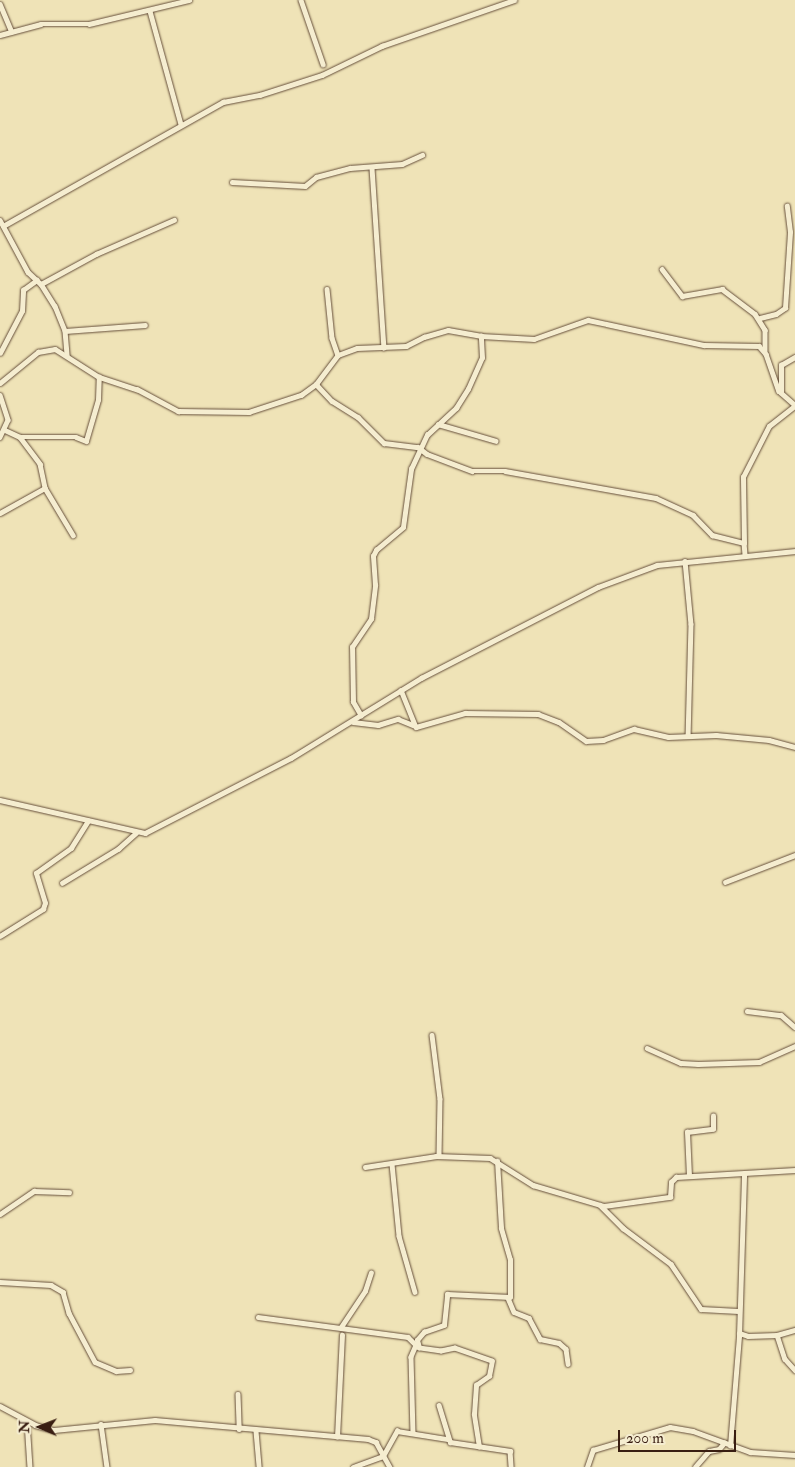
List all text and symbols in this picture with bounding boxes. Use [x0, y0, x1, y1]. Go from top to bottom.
north arrow [15, 1402, 65, 1452]
text: N [16, 1420, 33, 1433]
scale bar [620, 1420, 738, 1452]
text: 200 m [626, 1429, 664, 1448]

